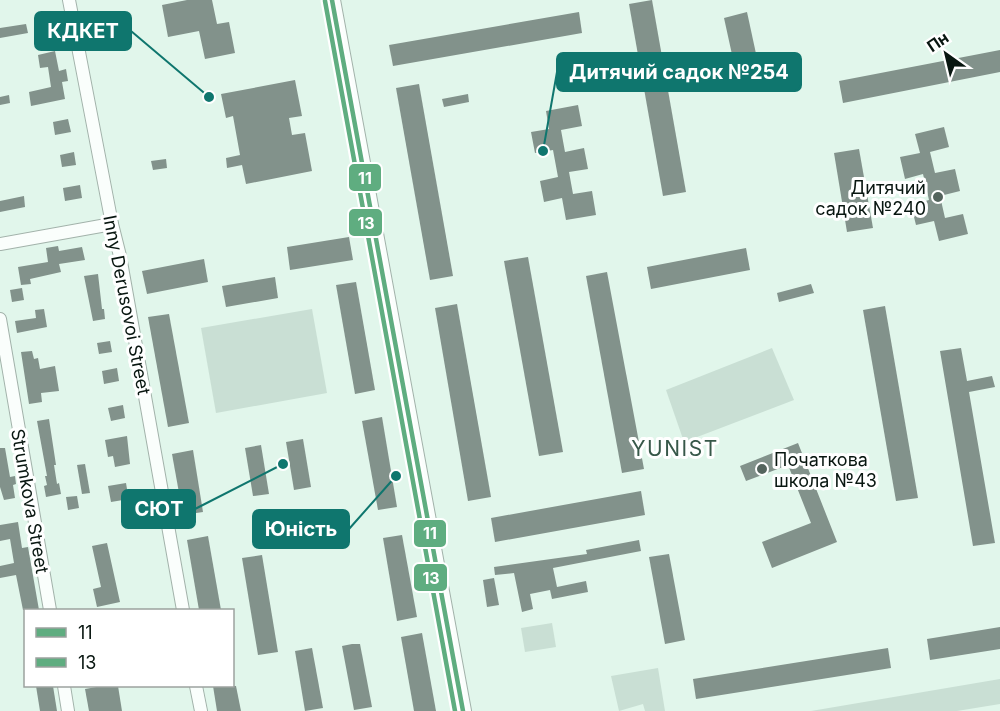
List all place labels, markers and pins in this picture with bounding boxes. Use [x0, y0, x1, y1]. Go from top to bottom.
callout: КДКЕТ [35, 12, 131, 50]
callout: Дитячий садок №254 [557, 53, 801, 91]
place label: Дитячий садок №240 [815, 177, 926, 219]
marker: Дитячий садок №240 [931, 190, 945, 204]
place label: Початкова школа №43 [774, 449, 877, 491]
marker: Початкова школа №43 [755, 462, 769, 476]
callout: СЮТ [122, 490, 195, 528]
callout: Юність [253, 510, 349, 548]

